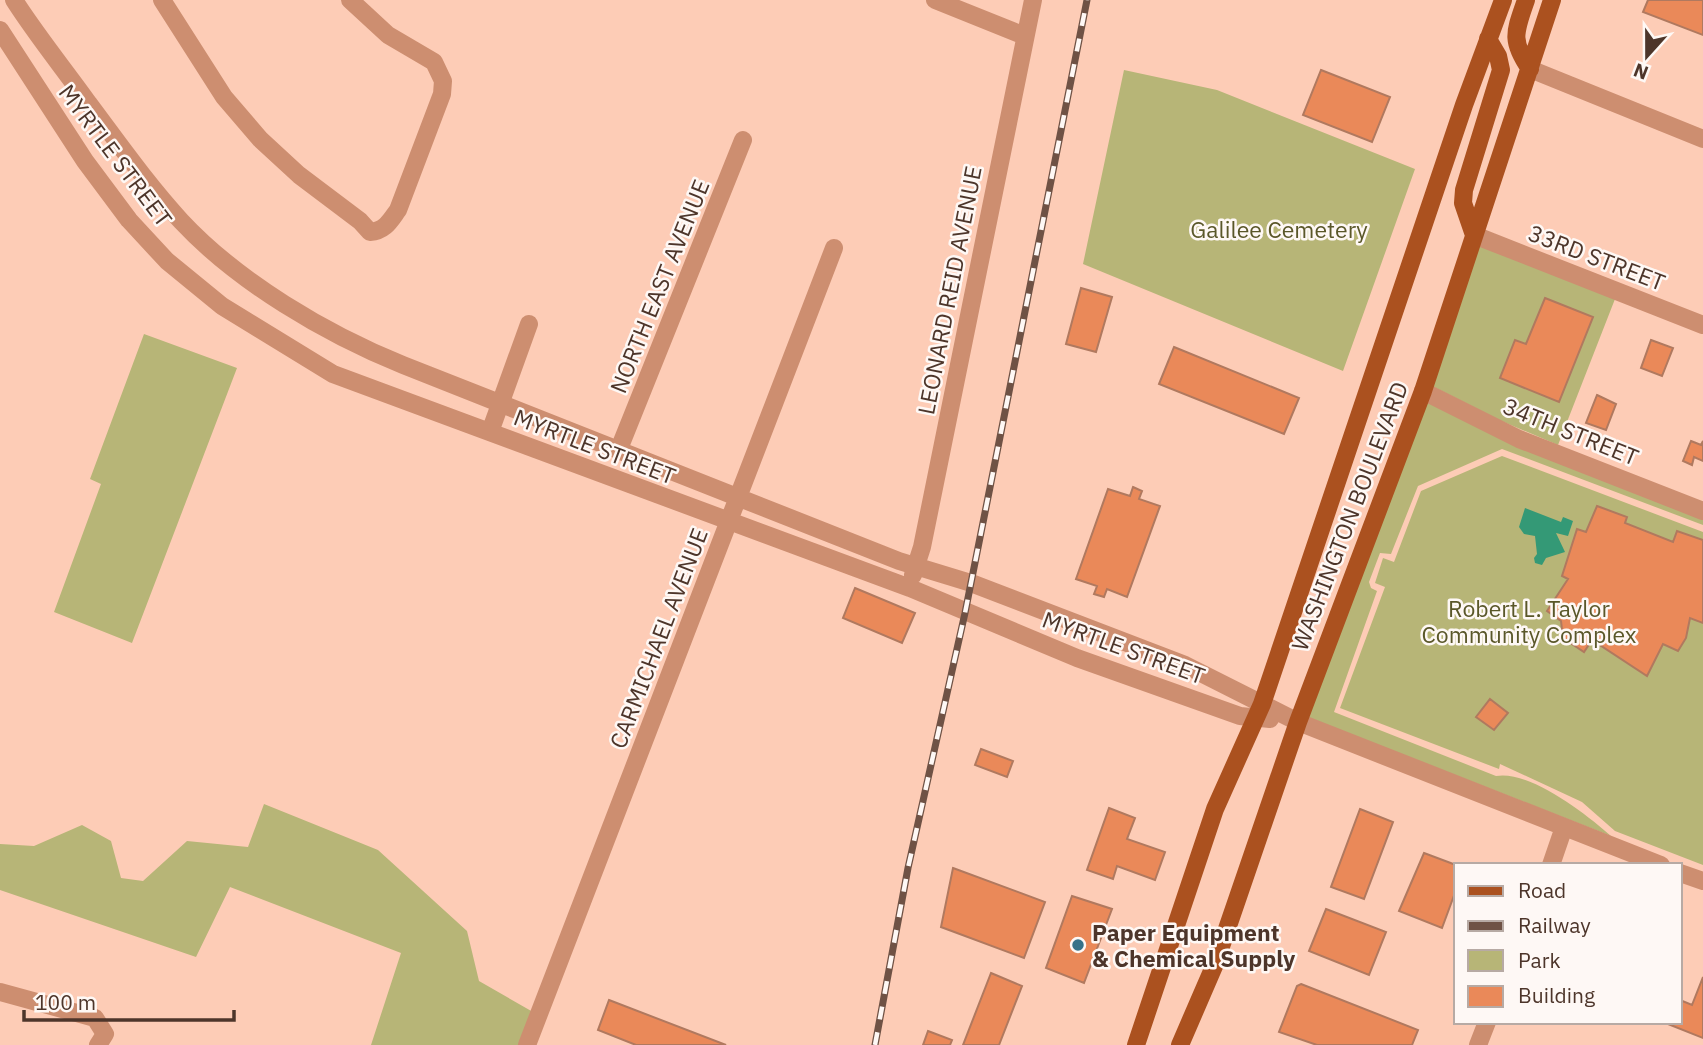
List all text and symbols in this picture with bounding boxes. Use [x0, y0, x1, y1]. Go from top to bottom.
north arrow [1612, 21, 1682, 91]
text: N [1630, 58, 1652, 86]
street label: MYRTLE STREET [53, 78, 179, 232]
street label: LEONARD REID AVENUE [910, 163, 988, 417]
street label: NORTH EAST AVENUE [602, 175, 716, 397]
park label: Galilee Cemetery [1190, 214, 1368, 244]
street label: 33RD STREET [1524, 217, 1670, 297]
street label: WASHINGTON BOULEVARD [1284, 377, 1414, 655]
street label: 34TH STREET [1499, 390, 1643, 472]
street label: MYRTLE STREET [510, 401, 680, 491]
street label: CARMICHAEL AVENUE [602, 524, 714, 752]
park label: Robert L. Taylor Community Complex [1421, 593, 1637, 649]
street label: MYRTLE STREET [1039, 604, 1209, 690]
legend [1454, 863, 1682, 1024]
text: Road [1518, 876, 1566, 904]
text: Railway [1518, 911, 1591, 939]
place label: Paper Equipment & Chemical Supply [1092, 917, 1296, 973]
marker: Paper Equipment & Chemical Supply [1070, 937, 1086, 953]
text: Park [1518, 946, 1561, 974]
scale bar [24, 978, 234, 1022]
text: Building [1518, 981, 1595, 1009]
text: 100 m [35, 988, 96, 1016]

